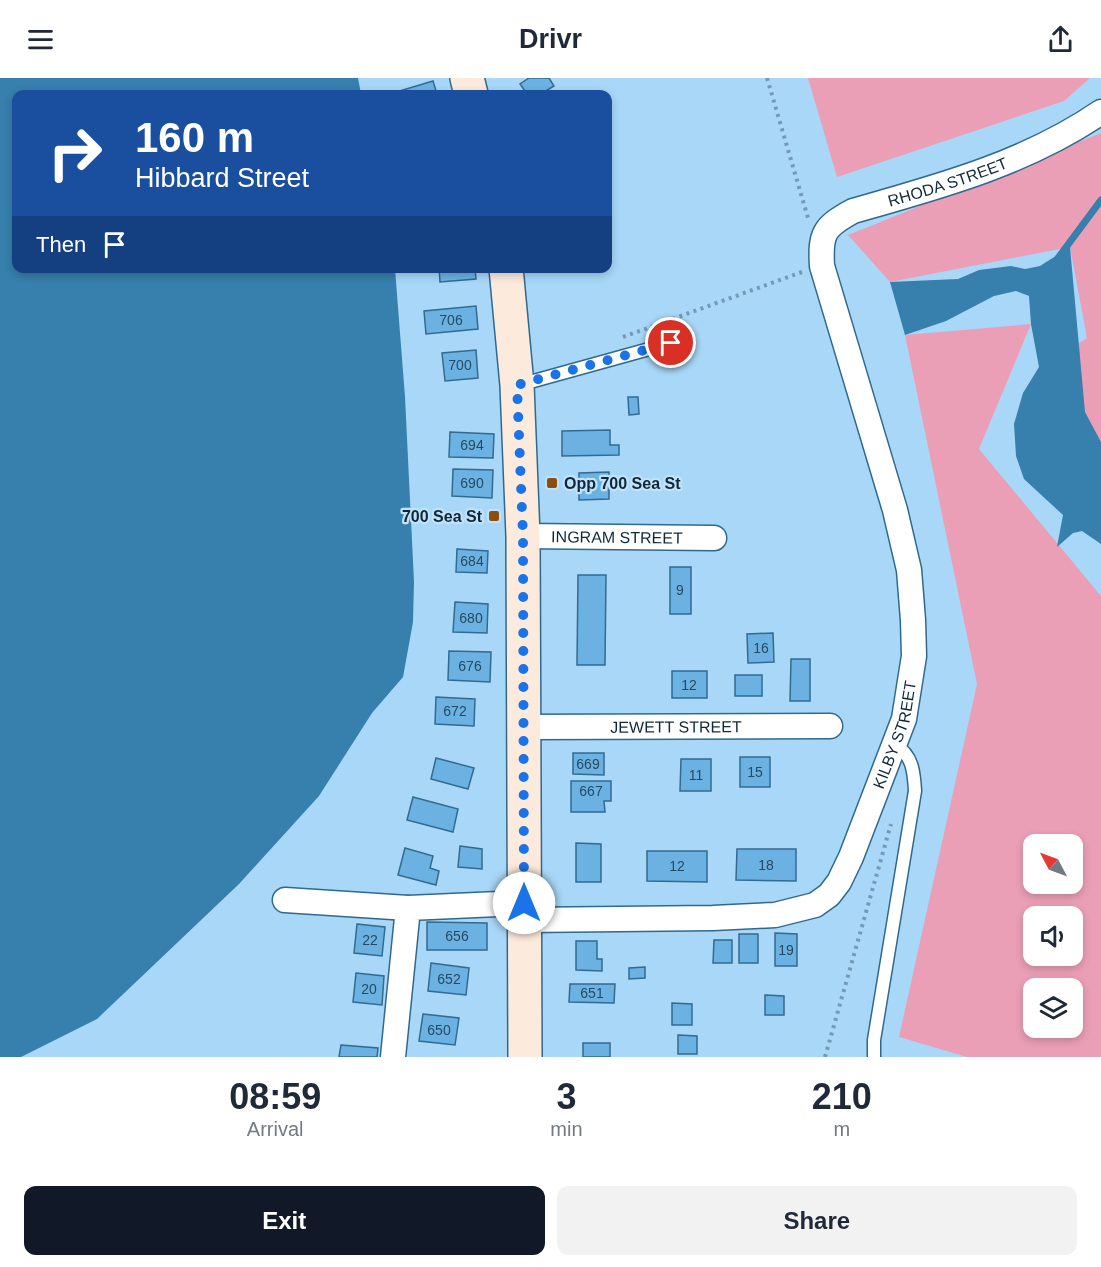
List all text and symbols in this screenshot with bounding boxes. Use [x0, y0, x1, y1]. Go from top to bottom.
icon: menu [24, 23, 57, 56]
icon: share [1044, 23, 1077, 56]
text: Drivr [519, 24, 582, 54]
icon: right [36, 114, 114, 192]
text: 160 m [135, 114, 254, 161]
street label: RHODA STREET [886, 154, 1010, 209]
text: Hibbard Street [135, 163, 309, 193]
icon: arrive [98, 228, 131, 261]
text: Then [36, 232, 86, 257]
house number: 706 [439, 312, 463, 328]
pin [645, 317, 696, 368]
icon: arrive [654, 326, 687, 359]
house number: 700 [448, 357, 472, 373]
house number: 694 [460, 437, 484, 453]
house number: 690 [460, 475, 484, 491]
place label: Opp 700 Sea St [564, 475, 681, 492]
marker: Opp 700 Sea St [545, 476, 559, 490]
place label: 700 Sea St [402, 508, 483, 525]
marker: 700 Sea St [487, 509, 501, 523]
street label: INGRAM STREET [551, 528, 683, 546]
house number: 684 [460, 553, 484, 569]
house number: 9 [676, 582, 684, 598]
house number: 680 [459, 610, 483, 626]
house number: 16 [753, 640, 769, 656]
house number: 676 [458, 658, 482, 674]
house number: 12 [681, 677, 697, 693]
street label: KILBY STREET [870, 679, 919, 791]
house number: 672 [443, 703, 467, 719]
street label: JEWETT STREET [610, 718, 742, 735]
house number: 669 [576, 756, 600, 772]
house number: 15 [747, 764, 763, 780]
house number: 11 [689, 767, 703, 783]
house number: 667 [579, 783, 603, 799]
north arrow [1023, 834, 1083, 894]
map controls [1023, 834, 1083, 1038]
house number: 18 [758, 857, 774, 873]
house number: 12 [669, 858, 685, 874]
position arrow [492, 871, 556, 935]
button: sound [1023, 906, 1083, 966]
house number: 656 [445, 928, 469, 944]
house number: 22 [362, 932, 378, 948]
house number: 19 [778, 942, 794, 958]
house number: 652 [437, 971, 461, 987]
button: layers [1023, 978, 1083, 1038]
house number: 20 [361, 981, 377, 997]
house number: 651 [580, 985, 604, 1001]
house number: 650 [427, 1022, 451, 1038]
text: 08:59 [229, 1076, 321, 1117]
text: 3 [556, 1076, 576, 1117]
text: 210 [812, 1076, 872, 1117]
text: Arrival [247, 1118, 304, 1140]
text: min [550, 1118, 583, 1140]
text: m [833, 1118, 850, 1140]
button: Exit [24, 1186, 545, 1255]
button: Share [557, 1186, 1077, 1255]

